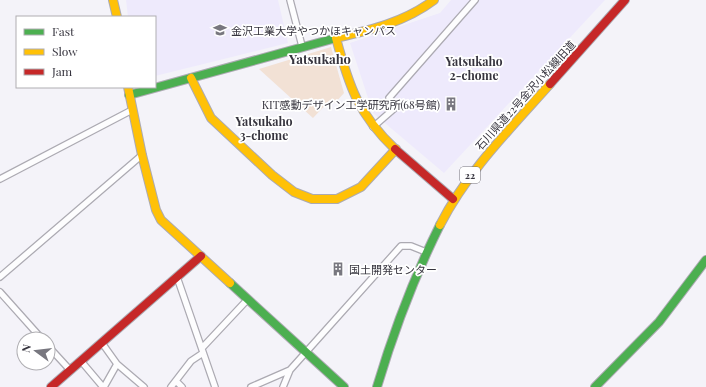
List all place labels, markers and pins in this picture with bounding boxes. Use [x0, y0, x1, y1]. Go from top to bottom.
school or university icon: 金沢工業大学やつかほキャンパス [212, 22, 228, 38]
place label: 金沢工業大学やつかほキャンパス [231, 23, 396, 38]
building icon: KIT感動デザイン工学研究所(68号館) [443, 96, 459, 112]
place label: KIT感動デザイン工学研究所(68号館) [262, 97, 440, 112]
building icon: 国土開発センター [330, 261, 346, 277]
place label: 国土開発センター [349, 262, 437, 277]

